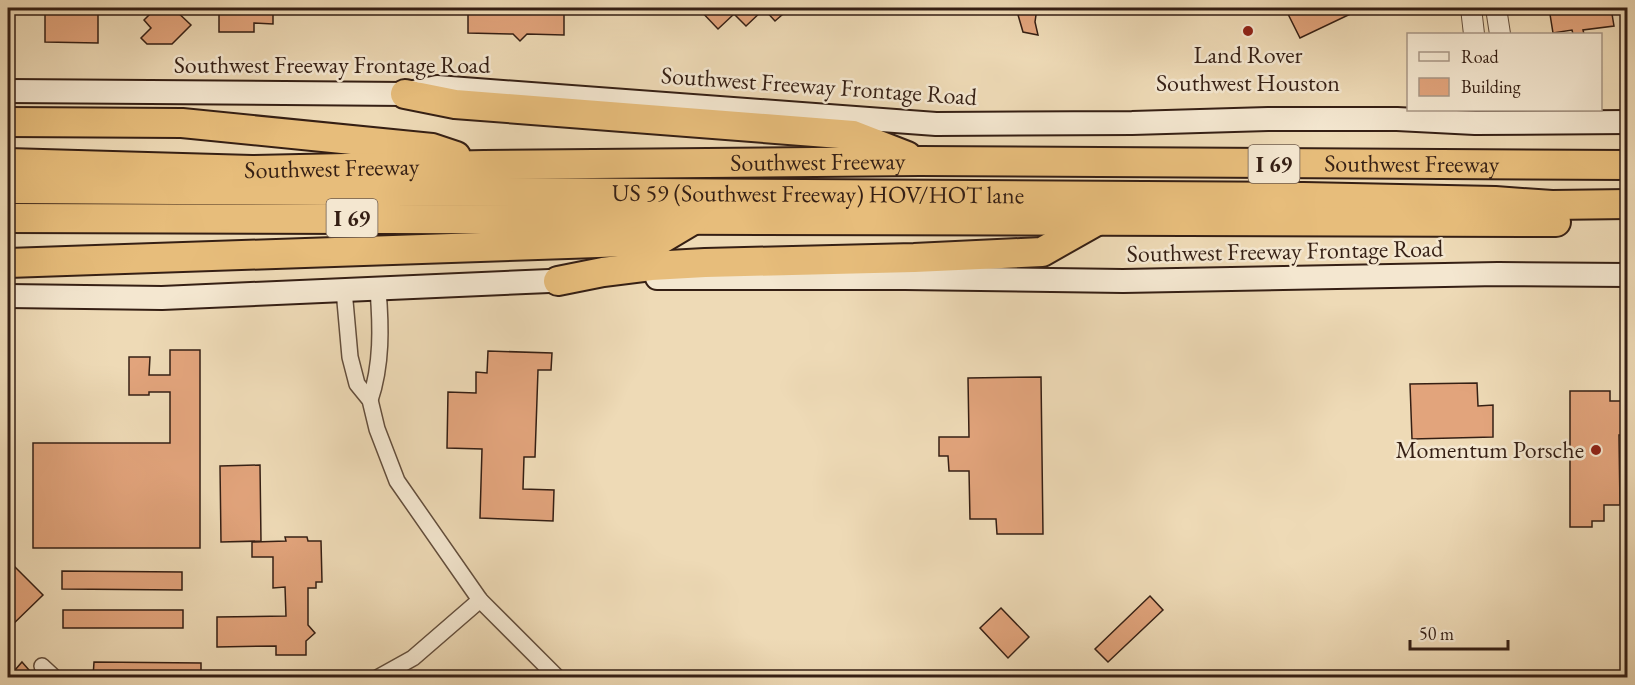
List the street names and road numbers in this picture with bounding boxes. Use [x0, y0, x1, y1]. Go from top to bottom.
street label: Southwest Freeway Frontage Road [174, 49, 491, 80]
street label: Southwest Freeway Frontage Road [660, 59, 979, 112]
street label: Southwest Freeway [730, 145, 906, 178]
road number: I 69 [1248, 145, 1300, 183]
street label: Southwest Freeway [1324, 147, 1500, 179]
street label: Southwest Freeway [244, 150, 420, 185]
street label: US 59 (Southwest Freeway) HOV/HOT lane [612, 177, 1024, 210]
road number: I 69 [326, 199, 378, 237]
street label: Southwest Freeway Frontage Road [1126, 232, 1444, 269]

